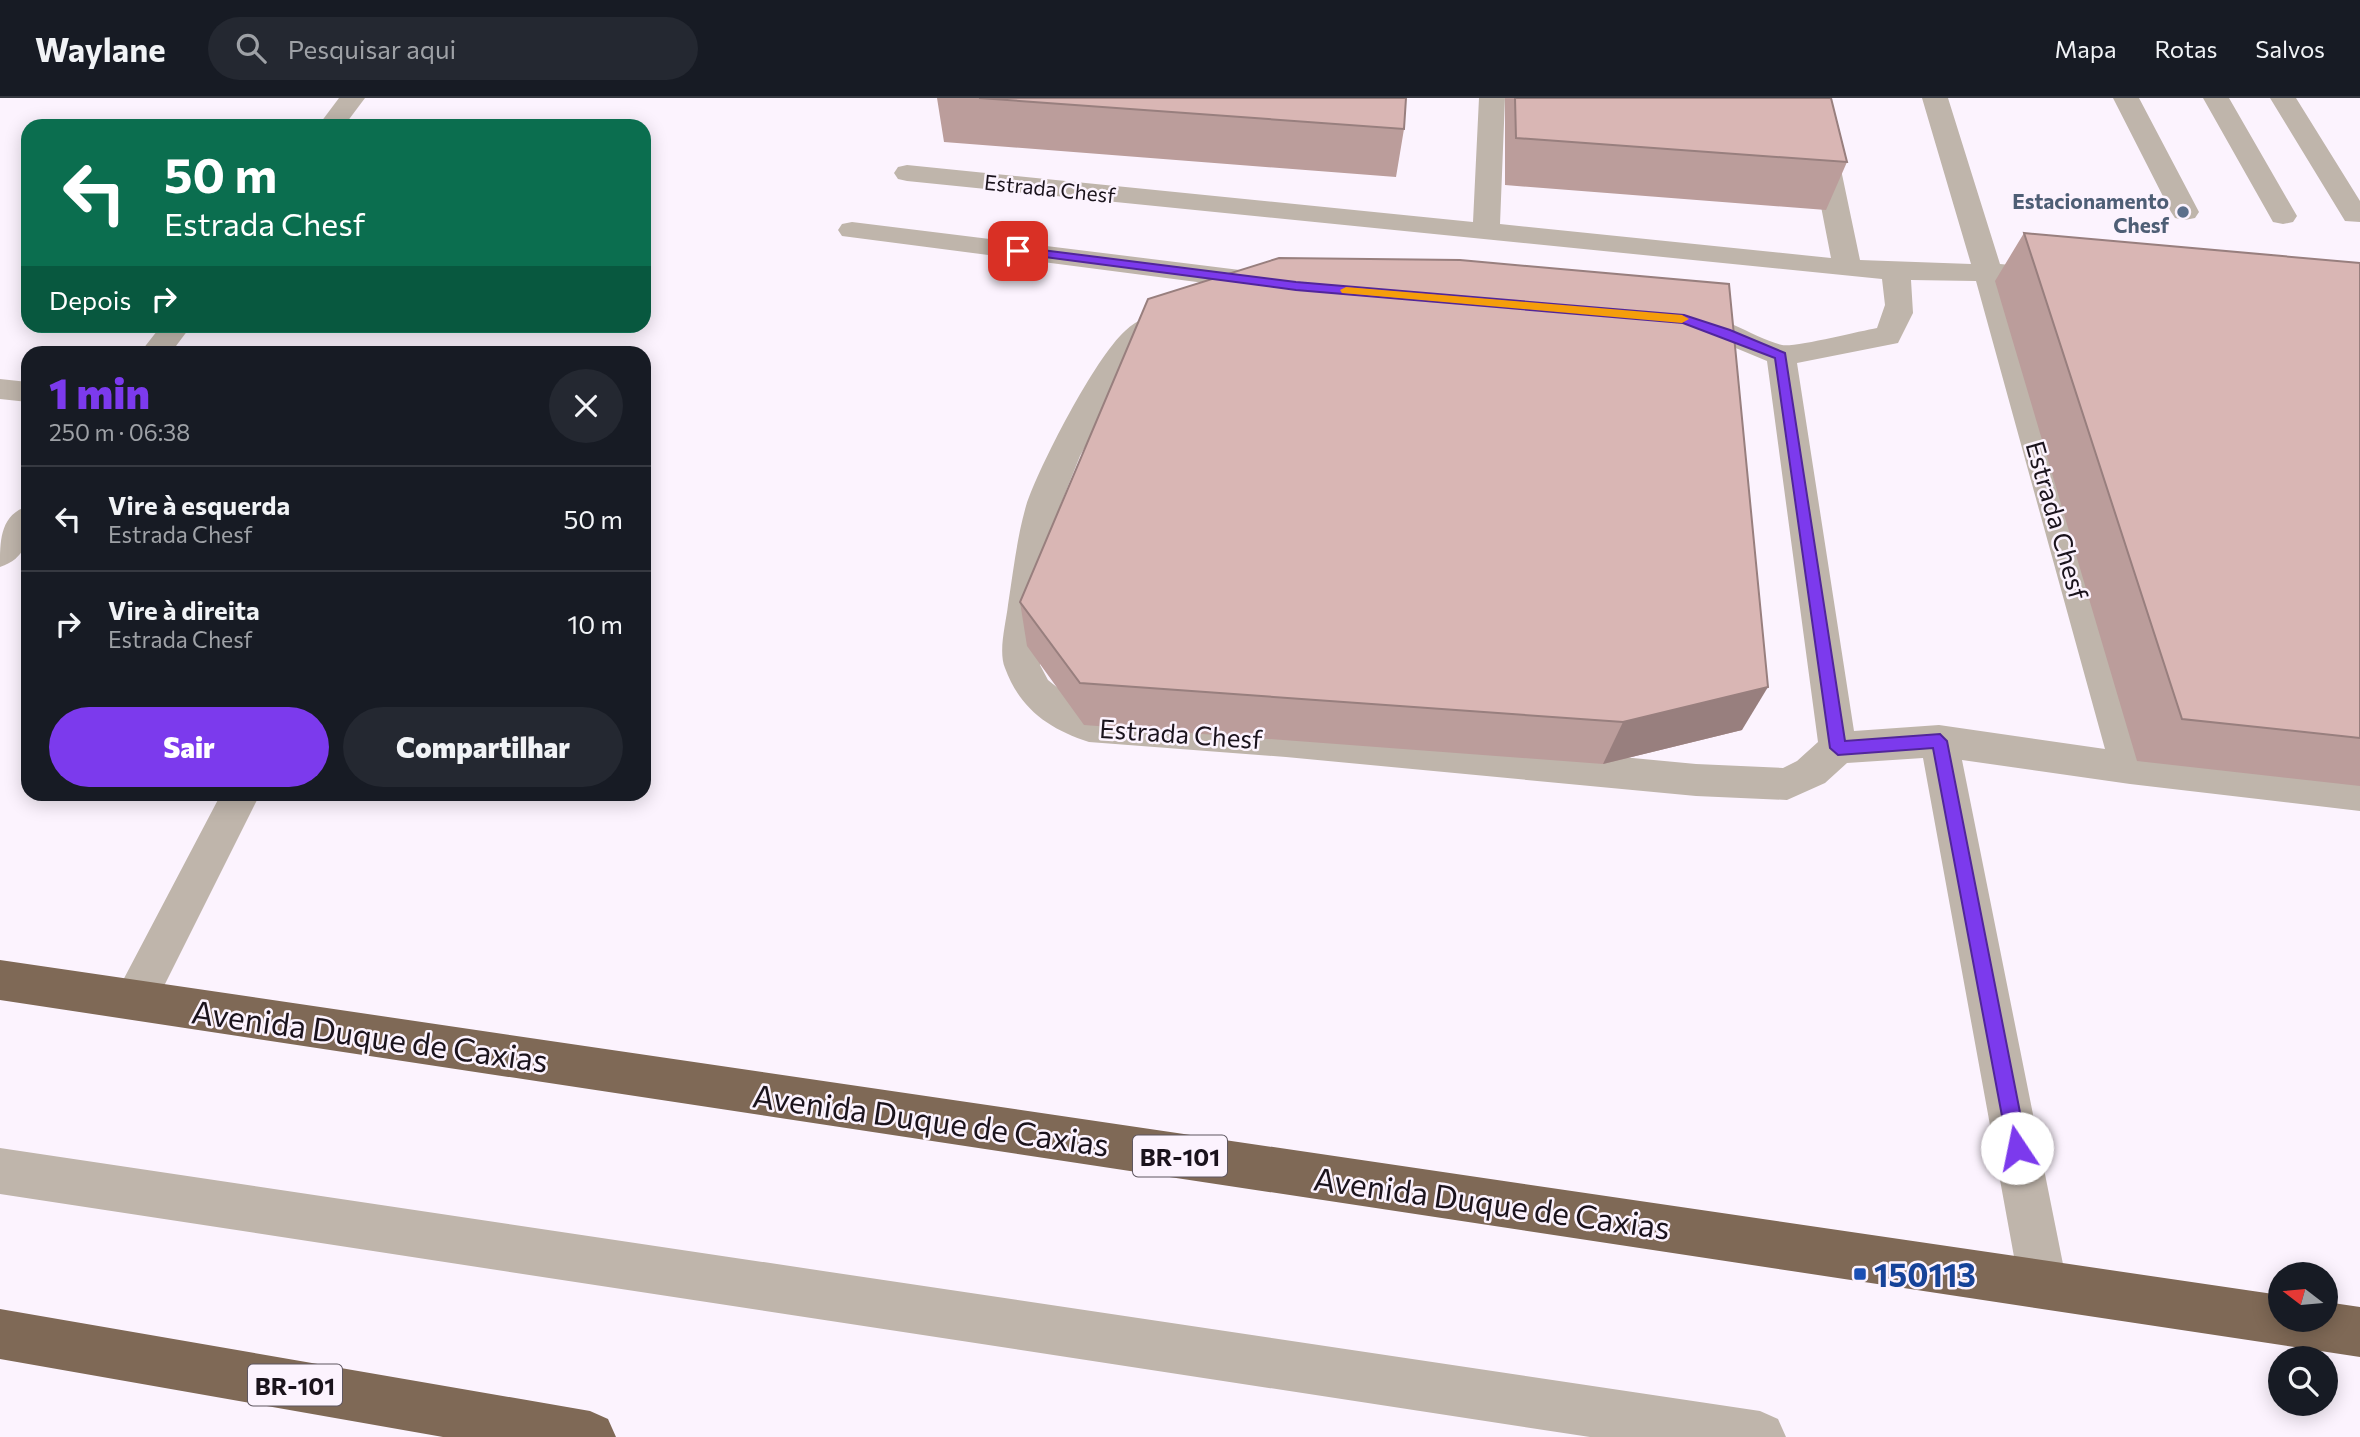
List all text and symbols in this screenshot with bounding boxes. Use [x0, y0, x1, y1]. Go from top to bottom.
search box [208, 17, 698, 80]
text: Waylane [35, 28, 166, 69]
icon: search [232, 29, 270, 67]
text: Pesquisar aqui [288, 33, 456, 64]
text: Mapa [2055, 34, 2117, 63]
text: Rotas [2155, 34, 2217, 63]
text: Salvos [2255, 34, 2325, 63]
text: 50 m [164, 143, 277, 203]
icon: left [49, 147, 140, 238]
street label: Estrada Chesf [983, 169, 1118, 207]
place label: Estacionamento Chesf [2012, 188, 2169, 237]
text: Estrada Chesf [164, 203, 365, 243]
marker: Estacionamento Chesf [2175, 204, 2191, 220]
pin [988, 221, 1048, 281]
icon: arrive [999, 232, 1037, 270]
icon: right [145, 280, 183, 318]
text: Depois [49, 284, 131, 315]
text: 1 min [49, 366, 150, 418]
button: close [549, 369, 623, 443]
text: 250 m · 06:38 [49, 418, 190, 446]
street label: Estrada Chesf [2021, 437, 2096, 604]
text: Vire à esquerda [108, 489, 290, 520]
icon: left [49, 500, 87, 538]
text: 50 m [563, 503, 623, 534]
text: Estrada Chesf [108, 520, 253, 548]
text: Vire à direita [108, 594, 260, 625]
icon: right [49, 605, 87, 643]
text: 10 m [567, 608, 623, 639]
text: Estrada Chesf [108, 625, 253, 653]
button: Sair [49, 707, 329, 787]
button: Compartilhar [343, 707, 623, 787]
street label: Estrada Chesf [1098, 712, 1264, 754]
street label: Avenida Duque de Caxias [189, 990, 551, 1080]
street label: Avenida Duque de Caxias [750, 1074, 1112, 1164]
position arrow [1980, 1111, 2054, 1185]
road number: BR-101 [1133, 1136, 1227, 1176]
street label: Avenida Duque de Caxias [1311, 1157, 1673, 1247]
place label: 150113 [1874, 1254, 1976, 1294]
north arrow [2268, 1262, 2338, 1332]
map controls [2268, 1262, 2338, 1416]
marker: 150113 [1852, 1266, 1868, 1282]
button: search [2268, 1346, 2338, 1416]
road number: BR-101 [248, 1364, 342, 1406]

